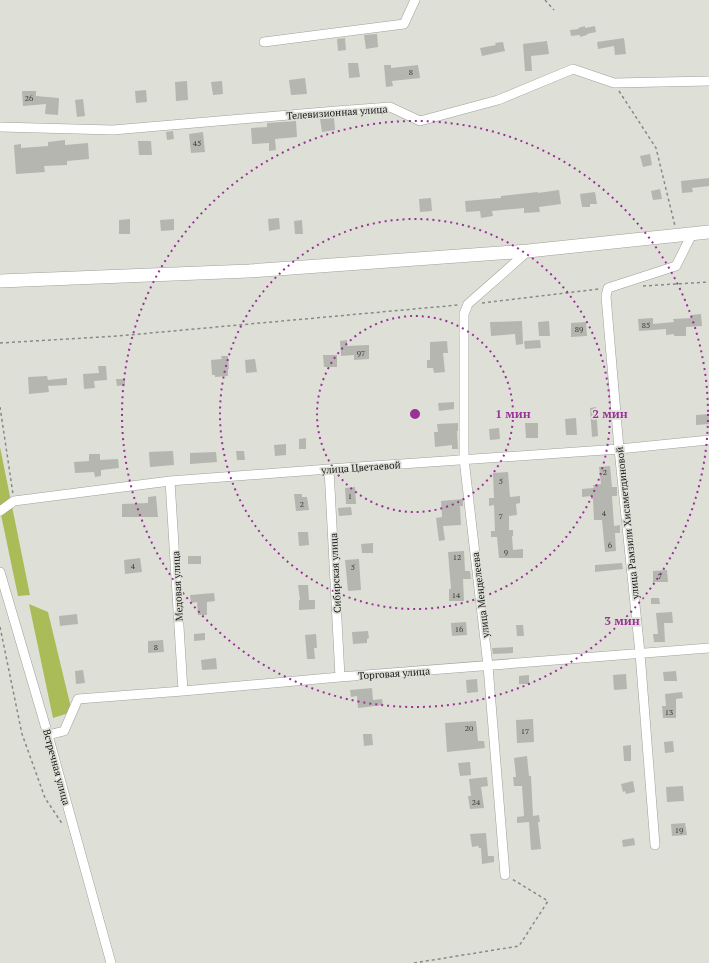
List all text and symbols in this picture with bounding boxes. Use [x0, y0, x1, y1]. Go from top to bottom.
house number: 8 [409, 67, 413, 77]
house number: 26 [25, 93, 34, 103]
street label: Телевизионная улица [286, 102, 388, 123]
house number: 45 [193, 138, 201, 148]
house number: 85 [642, 320, 650, 330]
house number: 89 [575, 324, 583, 334]
house number: 97 [357, 348, 365, 358]
text: 1 мин [495, 406, 531, 421]
text: 2 мин [592, 406, 628, 421]
centre of rings [408, 407, 422, 421]
street label: улица Рамзили Хисаметдиновой [613, 446, 642, 601]
street label: улица Цветаевой [320, 458, 401, 477]
house number: 2 [603, 467, 607, 477]
house number: 5 [499, 476, 503, 486]
house number: 1 [348, 491, 352, 501]
house number: 2 [300, 499, 304, 509]
house number: 4 [602, 508, 607, 518]
house number: 7 [499, 511, 503, 521]
street label: Сибирская улица [327, 533, 344, 613]
house number: 6 [608, 540, 613, 550]
house number: 9 [504, 547, 508, 557]
street label: Медовая улица [169, 550, 186, 621]
street label: улица Менделеева [469, 551, 492, 640]
house number: 12 [453, 552, 461, 562]
house number: 4 [131, 561, 136, 571]
house number: 5 [351, 562, 355, 572]
house number: 7 [658, 571, 662, 581]
house number: 14 [452, 590, 461, 600]
text: 3 мин [604, 613, 640, 628]
house number: 16 [455, 624, 464, 634]
house number: 8 [154, 642, 158, 652]
street label: Торговая улица [358, 664, 431, 683]
house number: 13 [665, 707, 673, 717]
house number: 20 [465, 723, 473, 733]
house number: 17 [521, 726, 529, 736]
street label: Встречная улица [40, 728, 73, 807]
house number: 24 [472, 797, 481, 807]
house number: 19 [675, 825, 683, 835]

